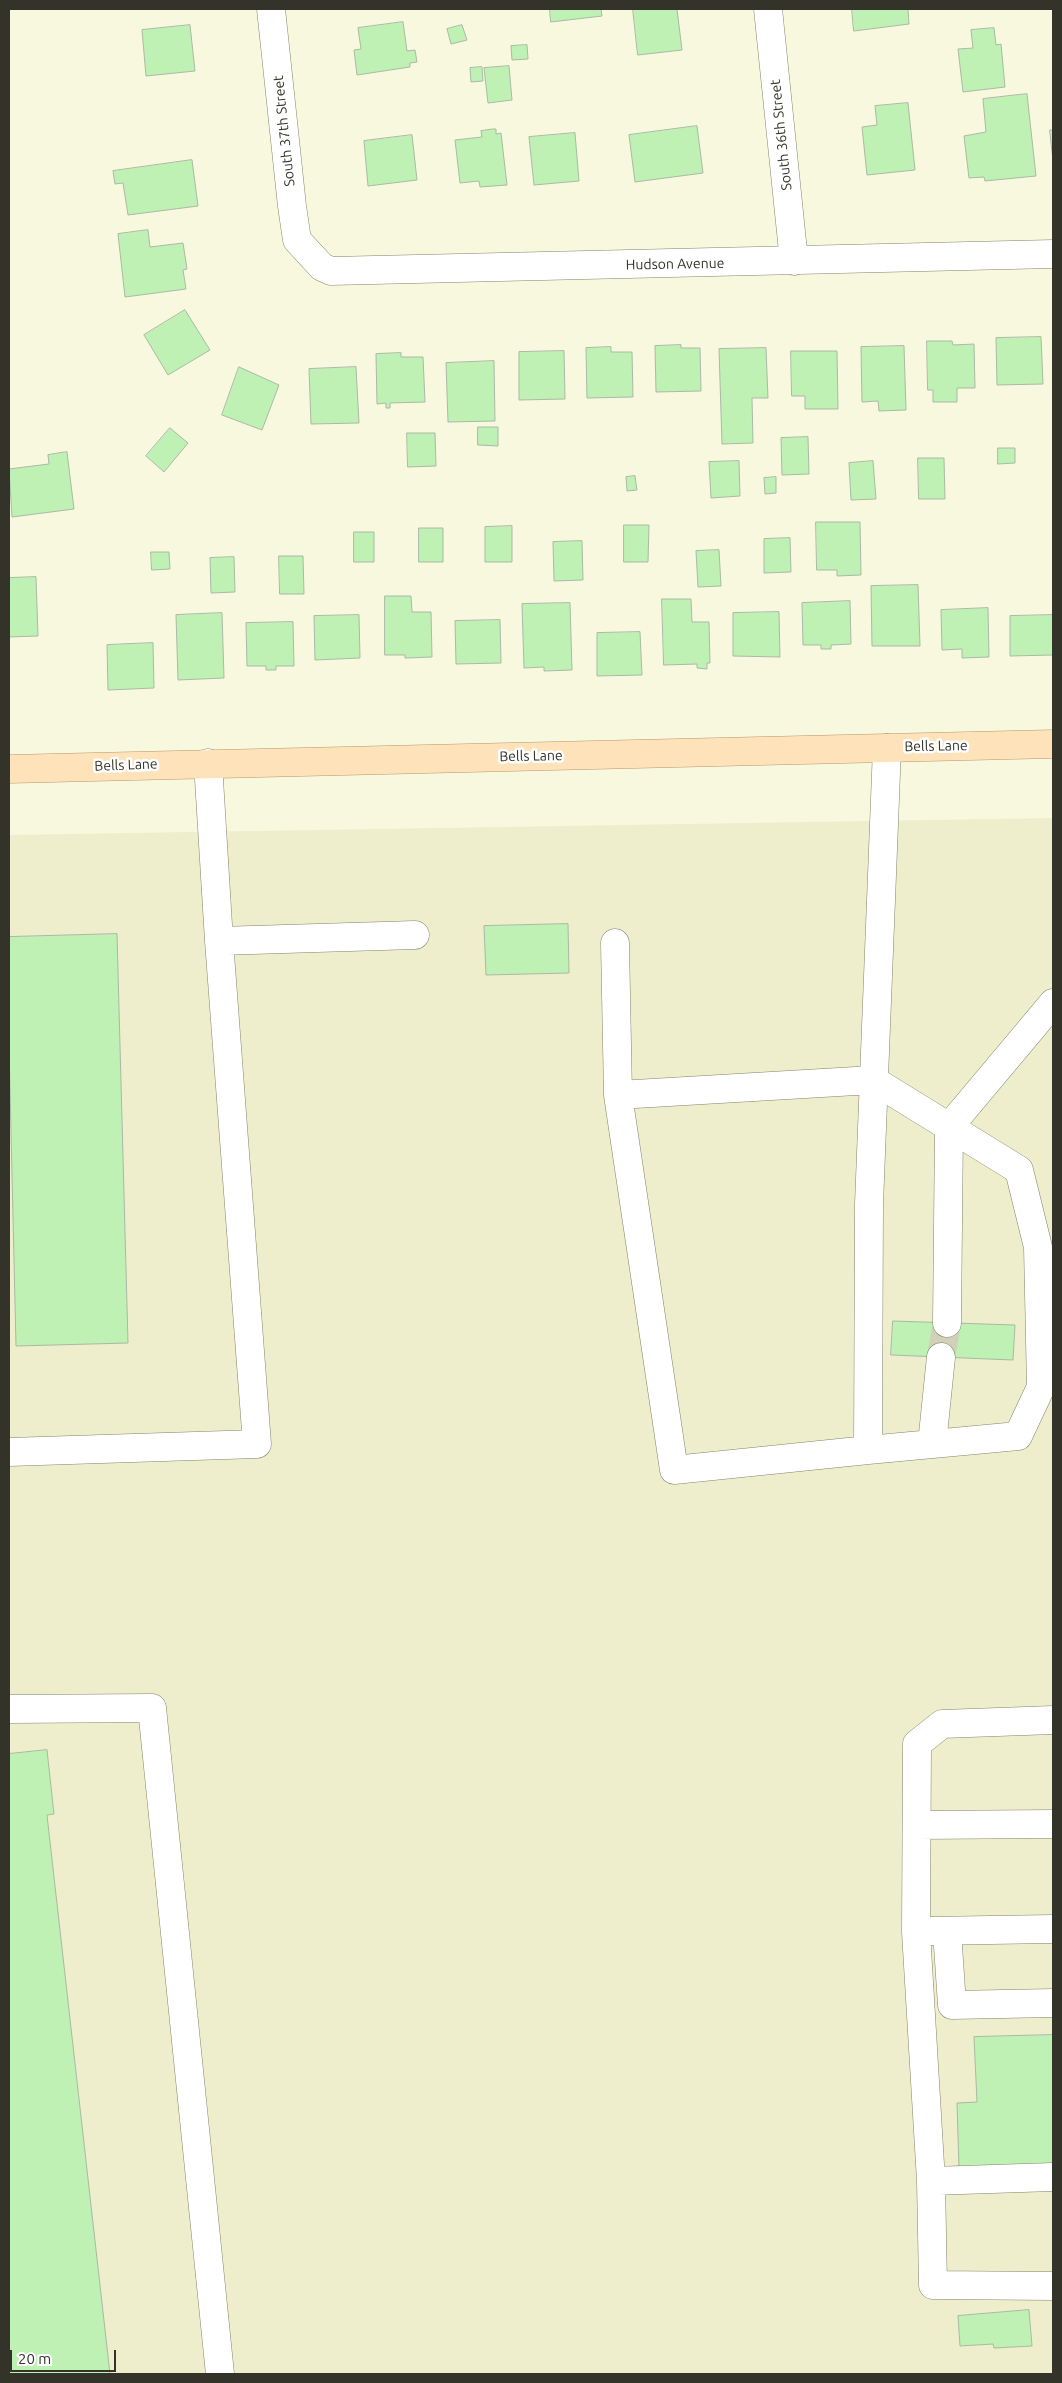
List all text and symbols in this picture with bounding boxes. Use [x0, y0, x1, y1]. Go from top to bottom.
street label: South 37th Street [270, 75, 298, 187]
street label: South 36th Street [767, 79, 795, 191]
street label: Hudson Avenue [626, 255, 724, 273]
street label: Bells Lane [904, 737, 968, 755]
street label: Bells Lane [499, 747, 563, 765]
street label: Bells Lane [94, 756, 158, 774]
scale bar [12, 2340, 119, 2372]
text: 20 m [18, 2350, 51, 2367]

